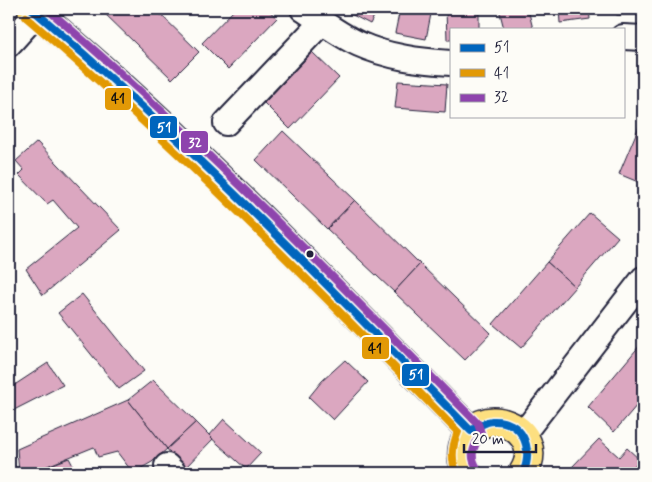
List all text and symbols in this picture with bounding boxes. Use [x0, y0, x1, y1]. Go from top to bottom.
legend [450, 28, 624, 118]
text: 51 [494, 38, 509, 58]
text: 41 [494, 64, 509, 84]
line badge: 41 [104, 87, 132, 111]
text: 32 [494, 88, 509, 108]
text: 41 [111, 90, 125, 108]
line badge: 51 [149, 115, 178, 139]
text: 51 [157, 119, 171, 137]
line badge: 32 [180, 130, 209, 154]
text: 32 [188, 134, 202, 152]
unlabelled marker [305, 249, 315, 259]
line badge: 41 [361, 336, 390, 360]
text: 41 [368, 340, 382, 358]
line badge: 51 [401, 363, 430, 387]
text: 51 [409, 366, 423, 384]
scale bar [464, 422, 537, 454]
text: 20 m [472, 430, 504, 450]

